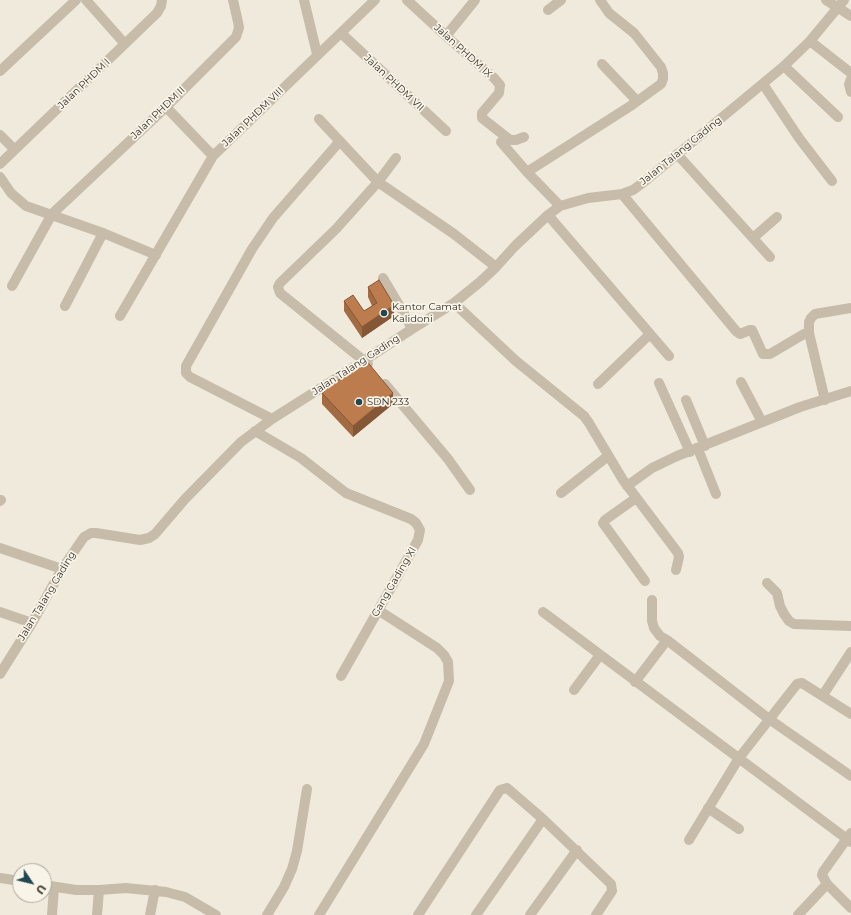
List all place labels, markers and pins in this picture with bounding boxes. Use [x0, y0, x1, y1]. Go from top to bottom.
place label: Kantor Camat Kalidoni [392, 301, 462, 324]
marker: Kantor Camat Kalidoni [379, 308, 389, 318]
place label: SDN 233 [367, 396, 409, 408]
marker: SDN 233 [354, 397, 364, 407]

